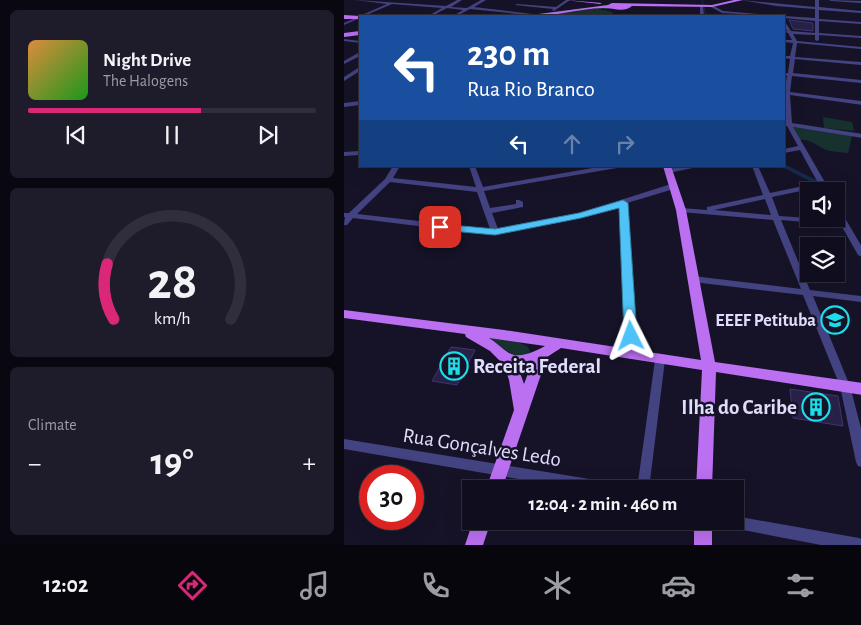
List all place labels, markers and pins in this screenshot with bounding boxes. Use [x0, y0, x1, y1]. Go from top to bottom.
pin [419, 206, 461, 248]
school or university icon: EEEF Petituba [820, 305, 850, 335]
place label: EEEF Petituba [715, 312, 816, 330]
building icon: Receita Federal [439, 351, 469, 381]
place label: Receita Federal [473, 356, 601, 377]
building icon: Ilha do Caribe [801, 392, 831, 422]
place label: Ilha do Caribe [681, 397, 797, 418]

